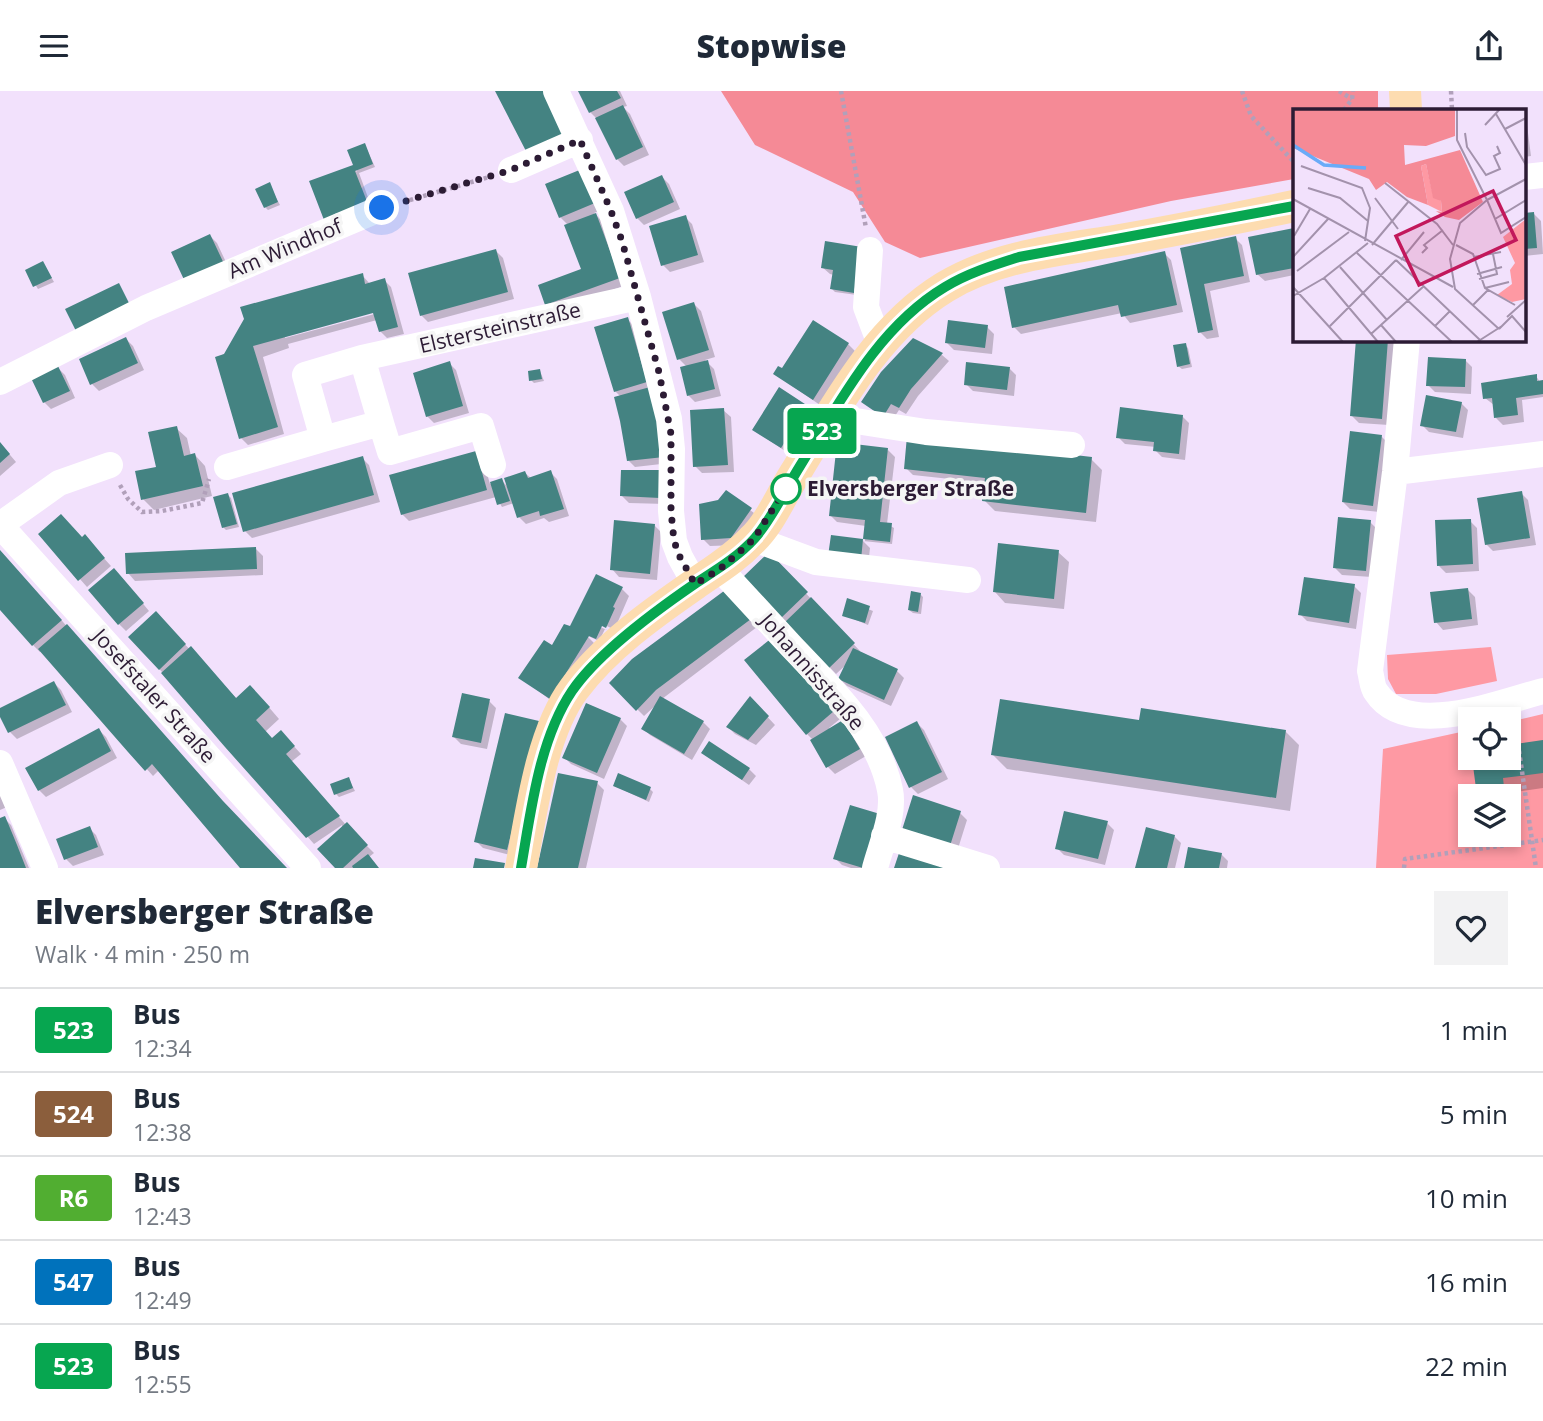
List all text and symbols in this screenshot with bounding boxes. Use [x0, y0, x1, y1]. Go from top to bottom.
text: Stopwise [696, 24, 847, 67]
icon: menu [35, 27, 73, 65]
icon: share [1470, 27, 1508, 65]
inset map [1293, 109, 1526, 341]
your location [364, 190, 399, 225]
street label: Am Windhof [223, 211, 348, 285]
street label: Elstersteinstraße [416, 295, 583, 359]
line badge: 523 [782, 408, 862, 454]
text: 523 [801, 414, 843, 447]
marker: Elversberger Straße [771, 474, 801, 504]
place label: Elversberger Straße [807, 474, 1014, 502]
street label: Johannisstraße [753, 605, 871, 736]
street label: Josefstaler Straße [86, 621, 223, 768]
map controls [1458, 707, 1521, 847]
button: locate [1458, 707, 1521, 770]
button: layers [1458, 784, 1521, 847]
text: Elversberger Straße [35, 889, 374, 934]
button: heart [1434, 891, 1508, 965]
text: Walk · 4 min · 250 m [35, 938, 250, 970]
text: Bus [133, 996, 180, 1032]
text: 1 min [1440, 1012, 1508, 1048]
text: 523 [53, 1013, 94, 1046]
text: 12:34 [133, 1032, 192, 1064]
text: Bus [133, 1080, 180, 1116]
text: 5 min [1440, 1096, 1508, 1132]
text: 524 [53, 1097, 94, 1130]
text: 12:38 [133, 1116, 192, 1148]
text: Bus [133, 1164, 180, 1200]
text: 10 min [1425, 1180, 1508, 1216]
text: R6 [59, 1181, 88, 1214]
text: 12:43 [133, 1200, 192, 1232]
text: Bus [133, 1248, 180, 1284]
text: 16 min [1425, 1264, 1508, 1300]
text: 547 [53, 1265, 94, 1298]
text: 12:49 [133, 1284, 192, 1316]
text: Bus [133, 1332, 180, 1368]
text: 22 min [1425, 1348, 1508, 1384]
text: 523 [53, 1349, 94, 1382]
text: 12:55 [133, 1368, 192, 1400]

